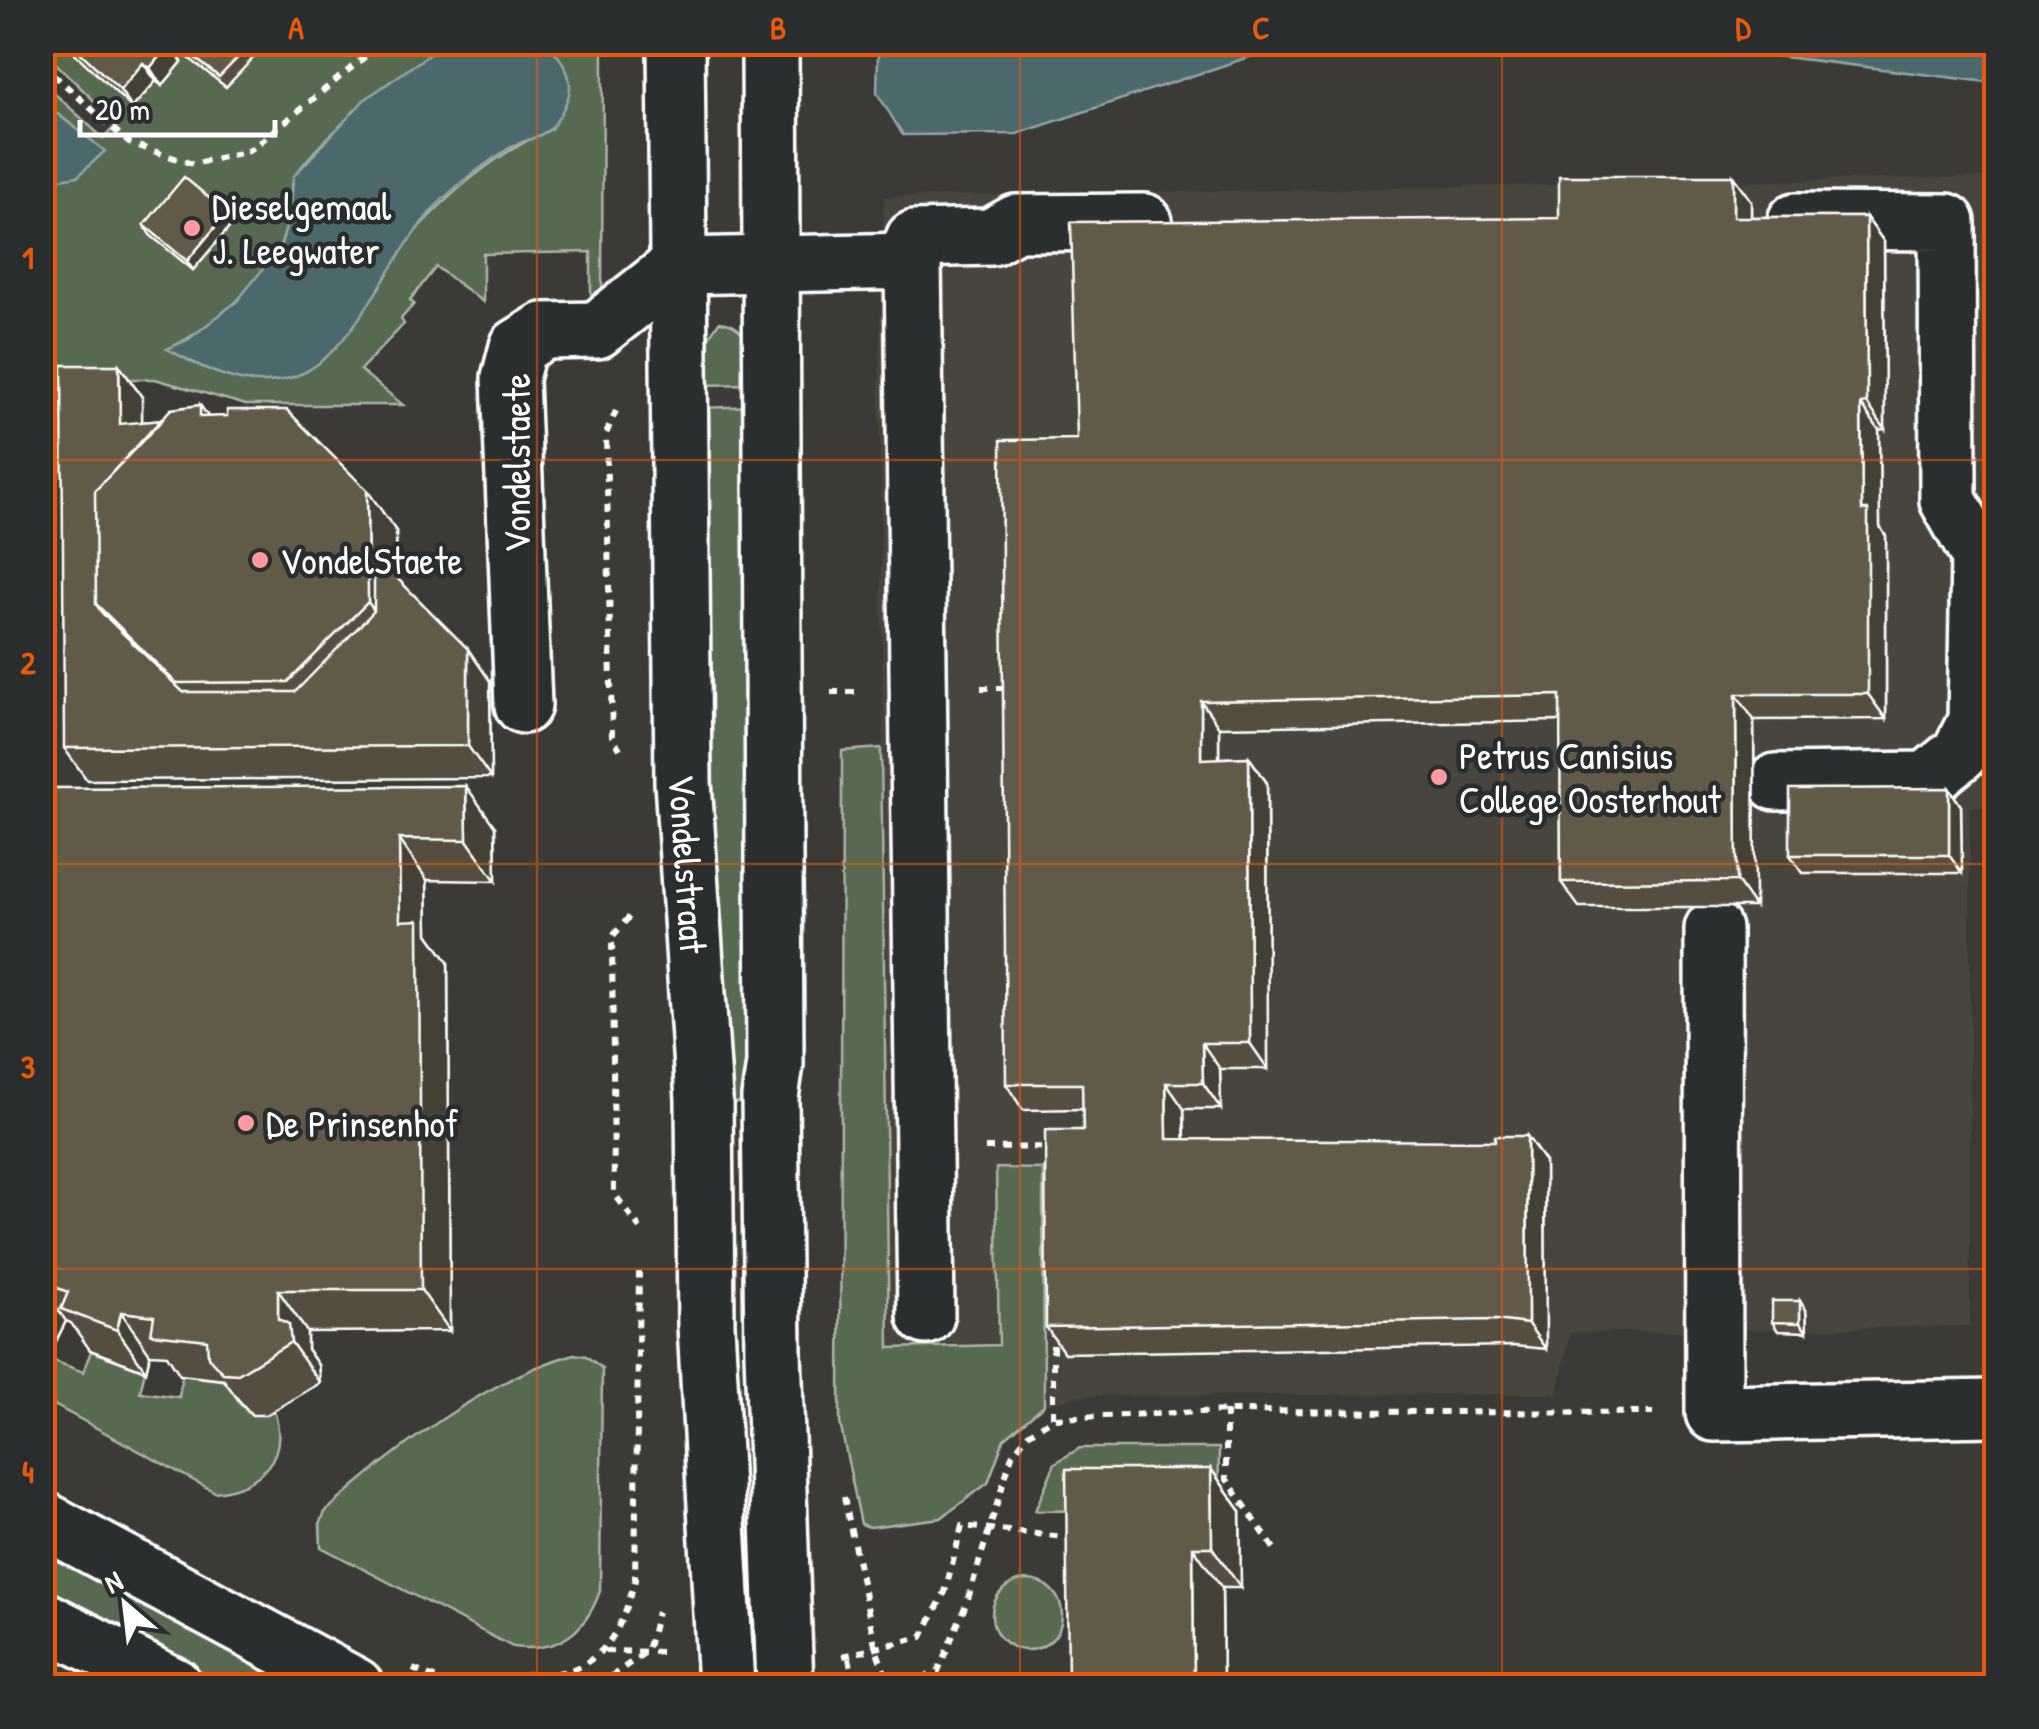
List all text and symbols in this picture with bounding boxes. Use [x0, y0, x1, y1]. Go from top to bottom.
text: A [288, 6, 304, 49]
text: B [770, 6, 786, 49]
text: C [1252, 6, 1270, 49]
text: D [1735, 6, 1751, 49]
scale bar [80, 75, 275, 137]
text: 20 m [95, 89, 150, 129]
place label: Dieselgemaal J. Leegwater [212, 180, 392, 276]
marker: Dieselgemaal J. Leegwater [181, 217, 203, 239]
text: 1 [22, 236, 34, 279]
street label: Vondelstaete [490, 373, 542, 553]
place label: VondelStaete [280, 534, 463, 586]
marker: VondelStaete [249, 549, 271, 571]
text: 2 [21, 641, 37, 684]
place label: Petrus Canisius College Oosterhout [1459, 729, 1722, 825]
marker: Petrus Canisius College Oosterhout [1428, 766, 1450, 788]
street label: Vondelstraat [657, 773, 720, 956]
text: 3 [21, 1045, 35, 1088]
place label: De Prinsenhof [266, 1097, 459, 1149]
marker: De Prinsenhof [235, 1112, 257, 1134]
text: 4 [22, 1450, 34, 1493]
north arrow [75, 1554, 175, 1654]
text: N [98, 1562, 129, 1602]

